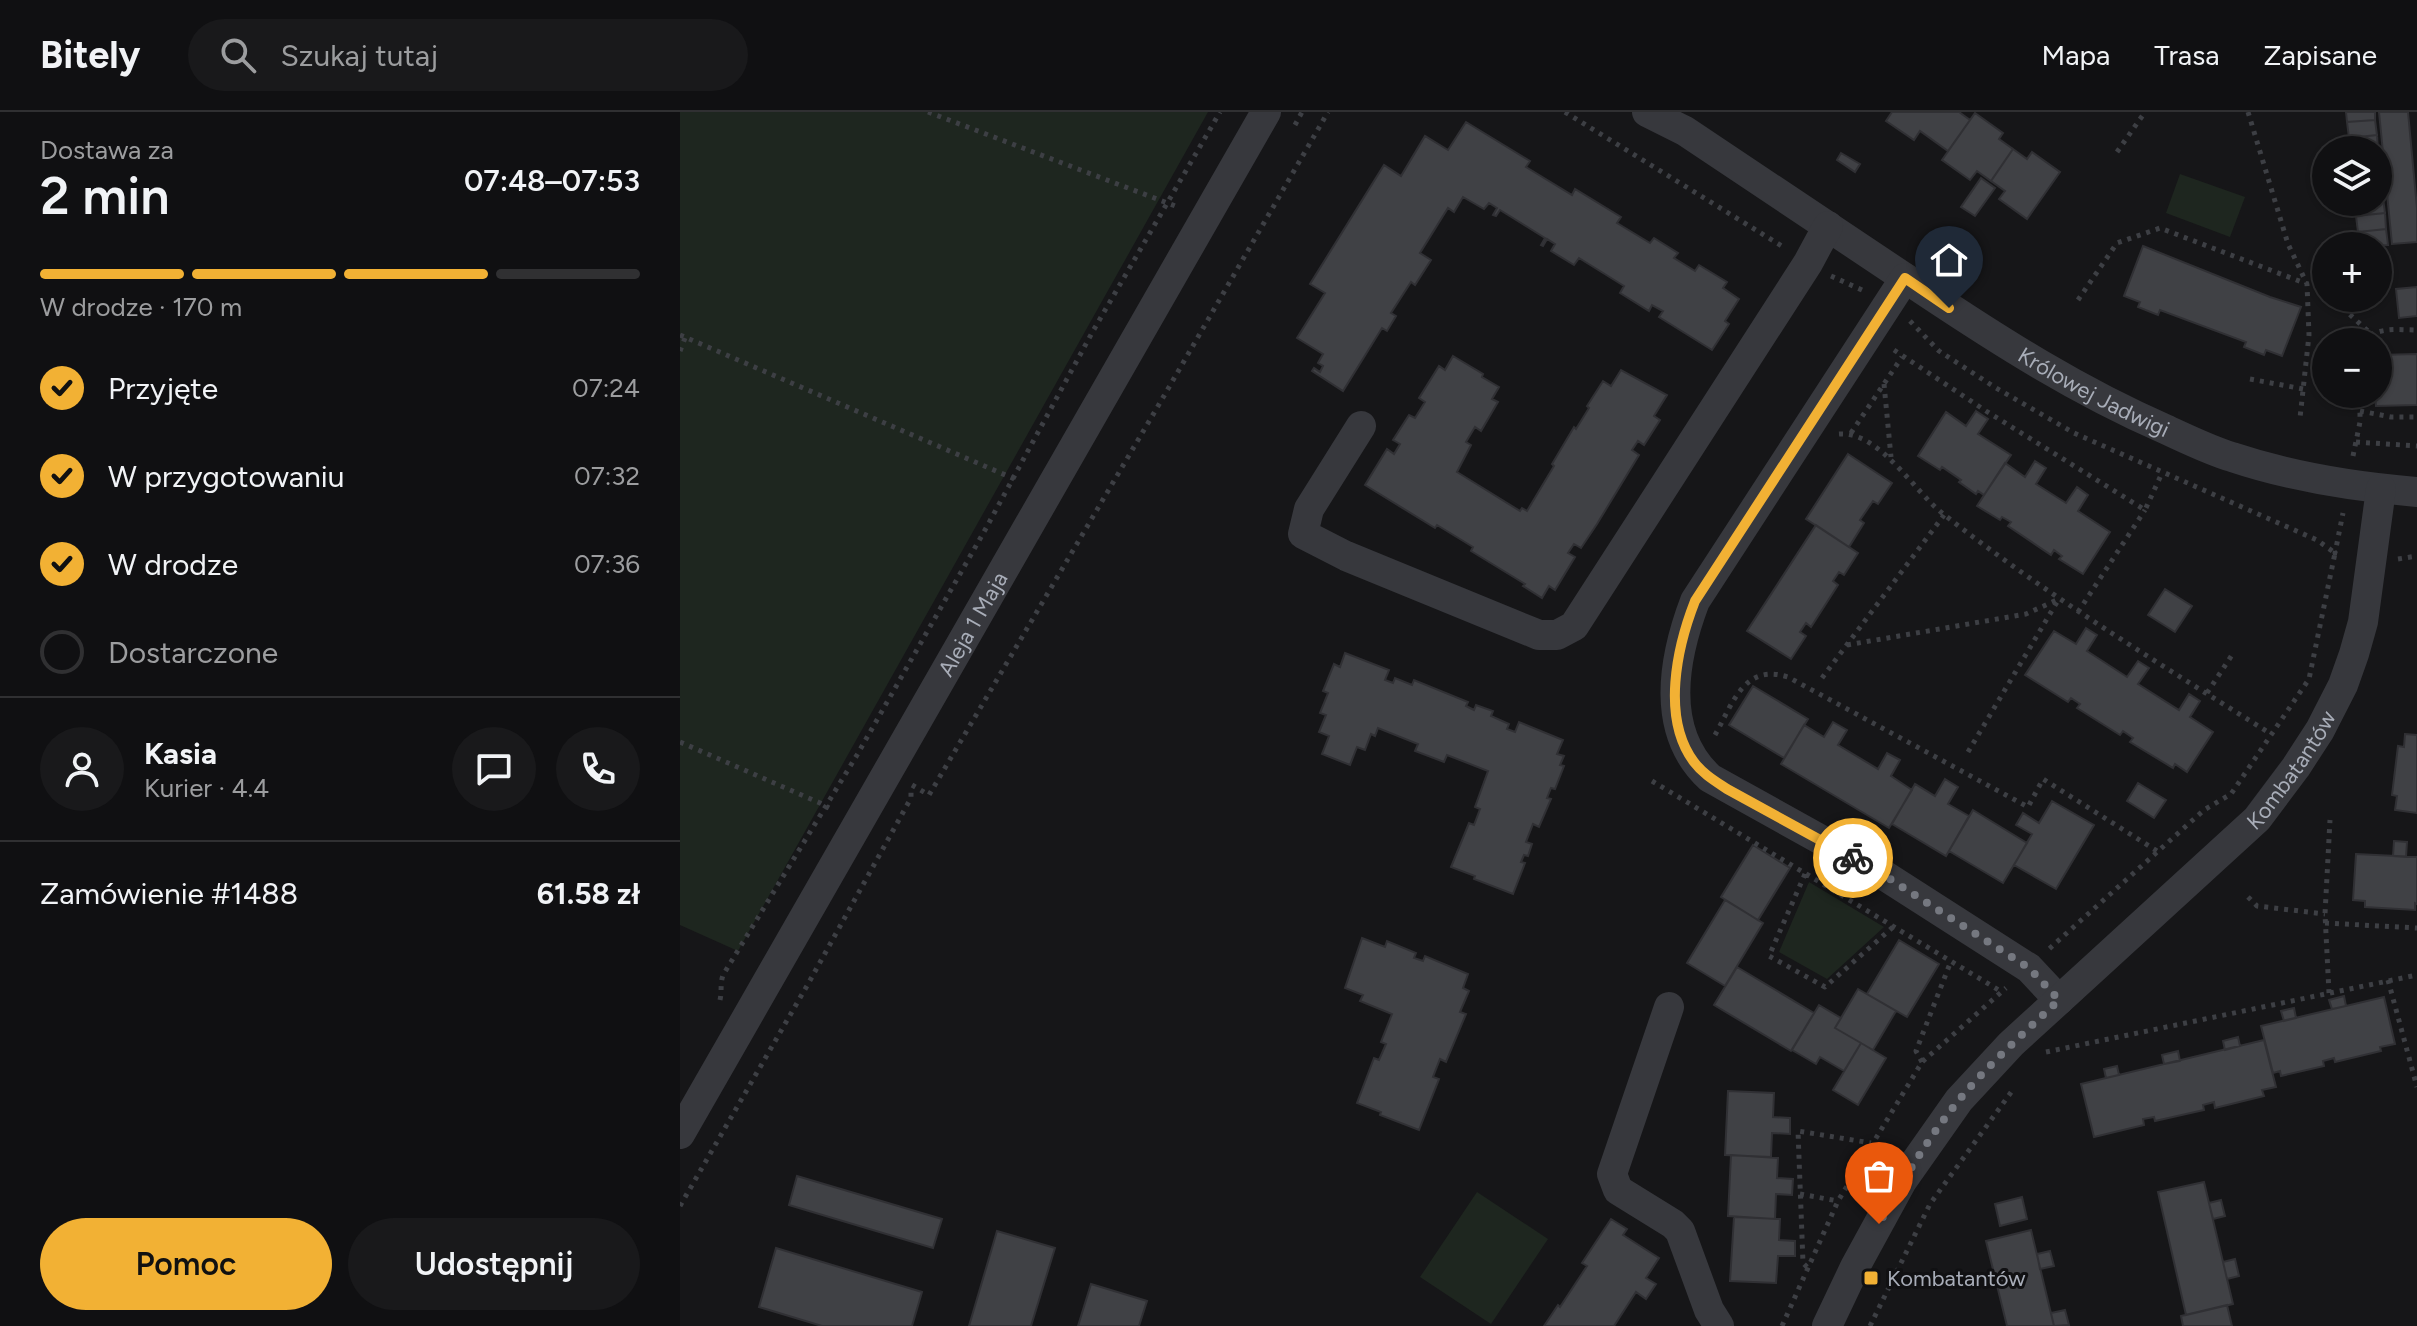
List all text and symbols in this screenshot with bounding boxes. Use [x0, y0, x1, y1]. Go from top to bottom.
search box [188, 19, 748, 91]
text: Bitely [40, 32, 140, 78]
icon: search [216, 33, 260, 77]
text: Szukaj tutaj [280, 37, 438, 74]
text: Mapa [2041, 38, 2110, 72]
text: Trasa [2154, 38, 2219, 72]
text: Zapisane [2263, 38, 2377, 72]
text: Dostawa za [40, 134, 174, 166]
map controls [2312, 136, 2392, 408]
button: layers [2312, 136, 2392, 216]
text: 07:48–07:53 [464, 162, 640, 199]
text: 2 min [40, 165, 169, 227]
pin [1915, 226, 1983, 308]
button: + [2312, 232, 2392, 312]
icon: home [1927, 238, 1971, 282]
text: W drodze · 170 m [40, 291, 242, 323]
button: − [2312, 328, 2392, 408]
street label: Królowej Jadwigi [2013, 341, 2174, 443]
icon: check [40, 366, 84, 410]
text: Przyjęte [108, 370, 218, 407]
text: 07:24 [572, 372, 640, 404]
icon: check [40, 454, 84, 498]
text: W przygotowaniu [108, 458, 344, 495]
text: 07:32 [574, 460, 640, 492]
icon: check [40, 542, 84, 586]
text: W drodze [108, 546, 238, 583]
text: 07:36 [574, 548, 640, 580]
street label: Aleja 1 Maja [932, 567, 1013, 681]
text: Dostarczone [108, 634, 278, 671]
street label: Kombatantów [2241, 705, 2341, 835]
button: person [40, 727, 124, 811]
button: chat [452, 727, 536, 811]
button: phone [556, 727, 640, 811]
text: Kasia [144, 735, 217, 772]
text: Kurier · 4.4 [144, 772, 269, 804]
courier [1813, 818, 1893, 898]
icon: bike [1831, 836, 1875, 880]
text: Zamówienie #1488 [40, 875, 298, 912]
text: 61.58 zł [537, 875, 640, 912]
pin [1845, 1142, 1913, 1224]
icon: bag [1857, 1154, 1901, 1198]
button: Pomoc [40, 1218, 332, 1310]
button: Udostępnij [348, 1218, 640, 1310]
place label: Kombatantów [1887, 1265, 2026, 1292]
marker: Kombatantów [1862, 1269, 1880, 1287]

